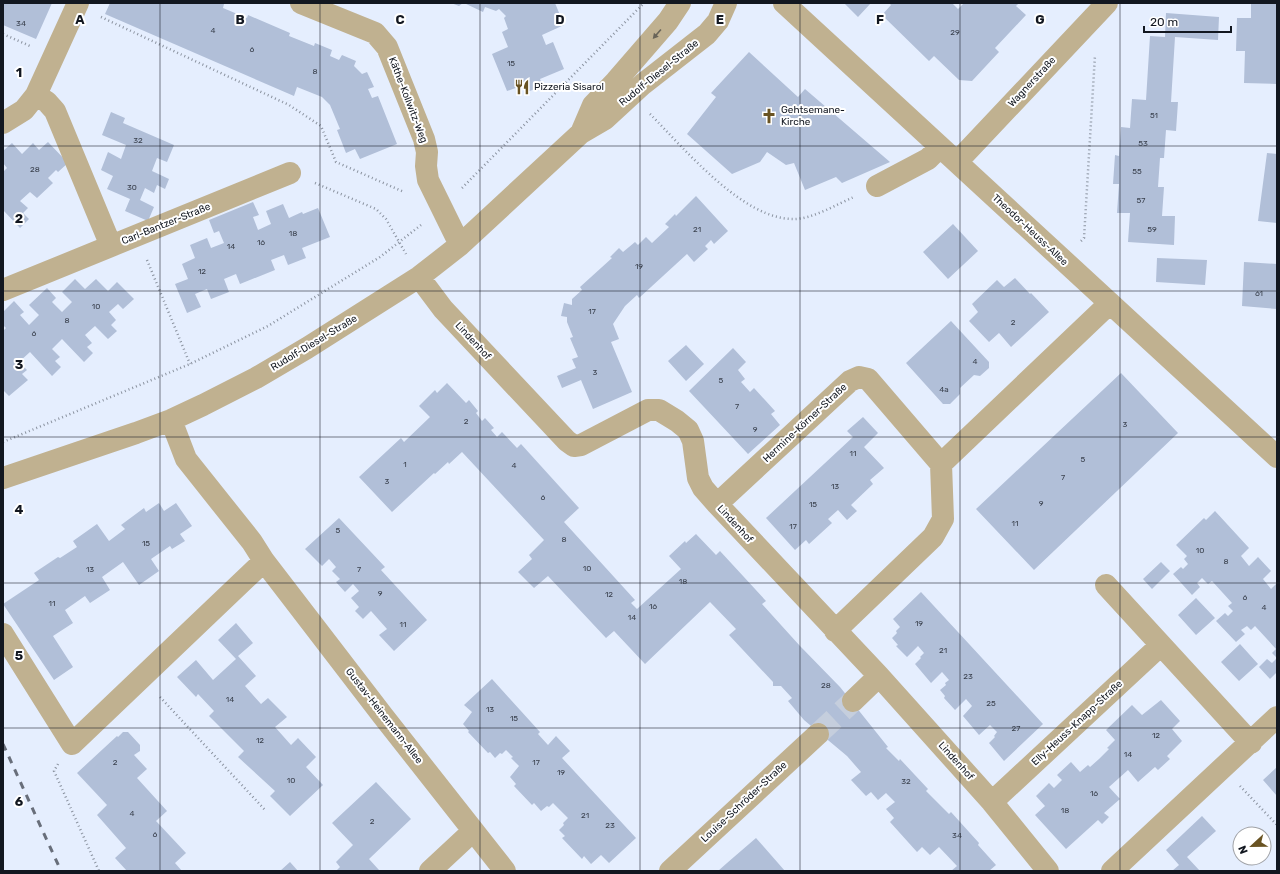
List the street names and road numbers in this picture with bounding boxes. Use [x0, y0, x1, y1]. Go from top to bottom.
street label: Rudolf-Diesel-Straße [617, 37, 701, 109]
street label: Wagnerstraße [1006, 54, 1059, 110]
street label: Käthe-Kollwitz-Weg [386, 55, 430, 145]
street label: Theodor-Heuss-Allee [990, 192, 1071, 268]
street label: Carl-Bantzer-Straße [120, 201, 213, 247]
street label: Rudolf-Diesel-Straße [269, 312, 360, 374]
street label: Lindenhof [452, 320, 494, 363]
street label: Hermine-Körner-Straße [761, 381, 850, 465]
street label: Lindenhof [714, 503, 756, 546]
street label: Gustav-Heinemann-Allee [343, 666, 425, 767]
street label: Elly-Heuss-Knapp-Straße [1029, 678, 1125, 768]
street label: Lindenhof [936, 739, 976, 783]
street label: Louise-Schröder-Straße [699, 759, 790, 845]

